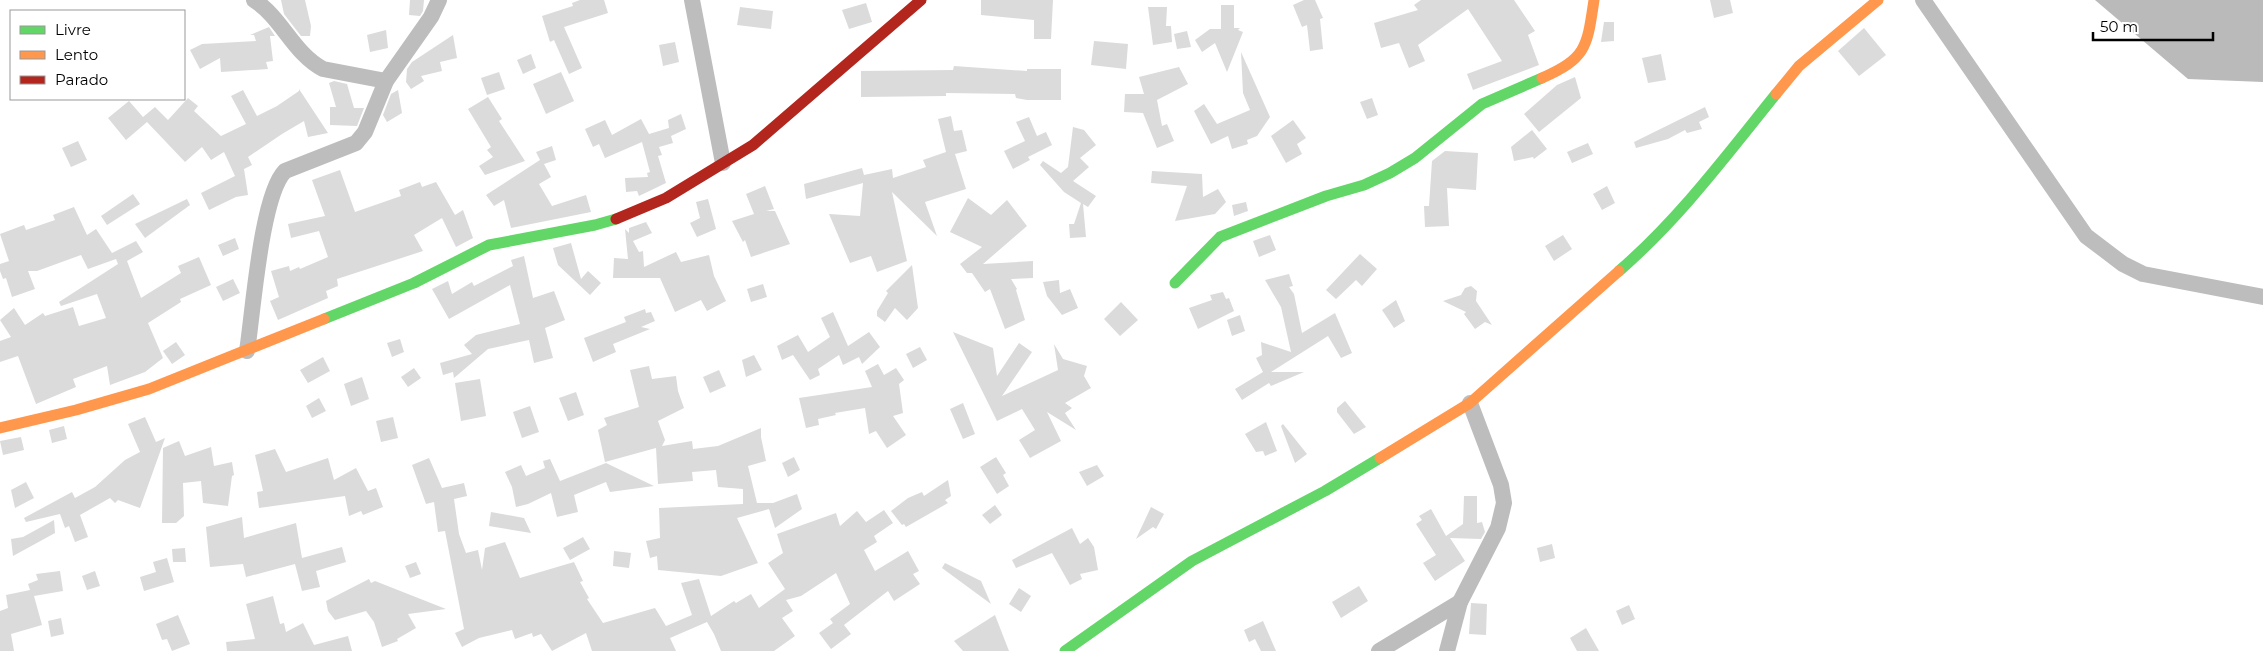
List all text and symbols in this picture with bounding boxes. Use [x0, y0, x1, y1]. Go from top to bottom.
legend [10, 10, 185, 100]
scale bar [2093, 10, 2213, 42]
text: 50 m [2100, 17, 2138, 36]
text: Livre [55, 20, 91, 39]
text: Lento [55, 45, 98, 64]
text: Parado [55, 70, 108, 89]

